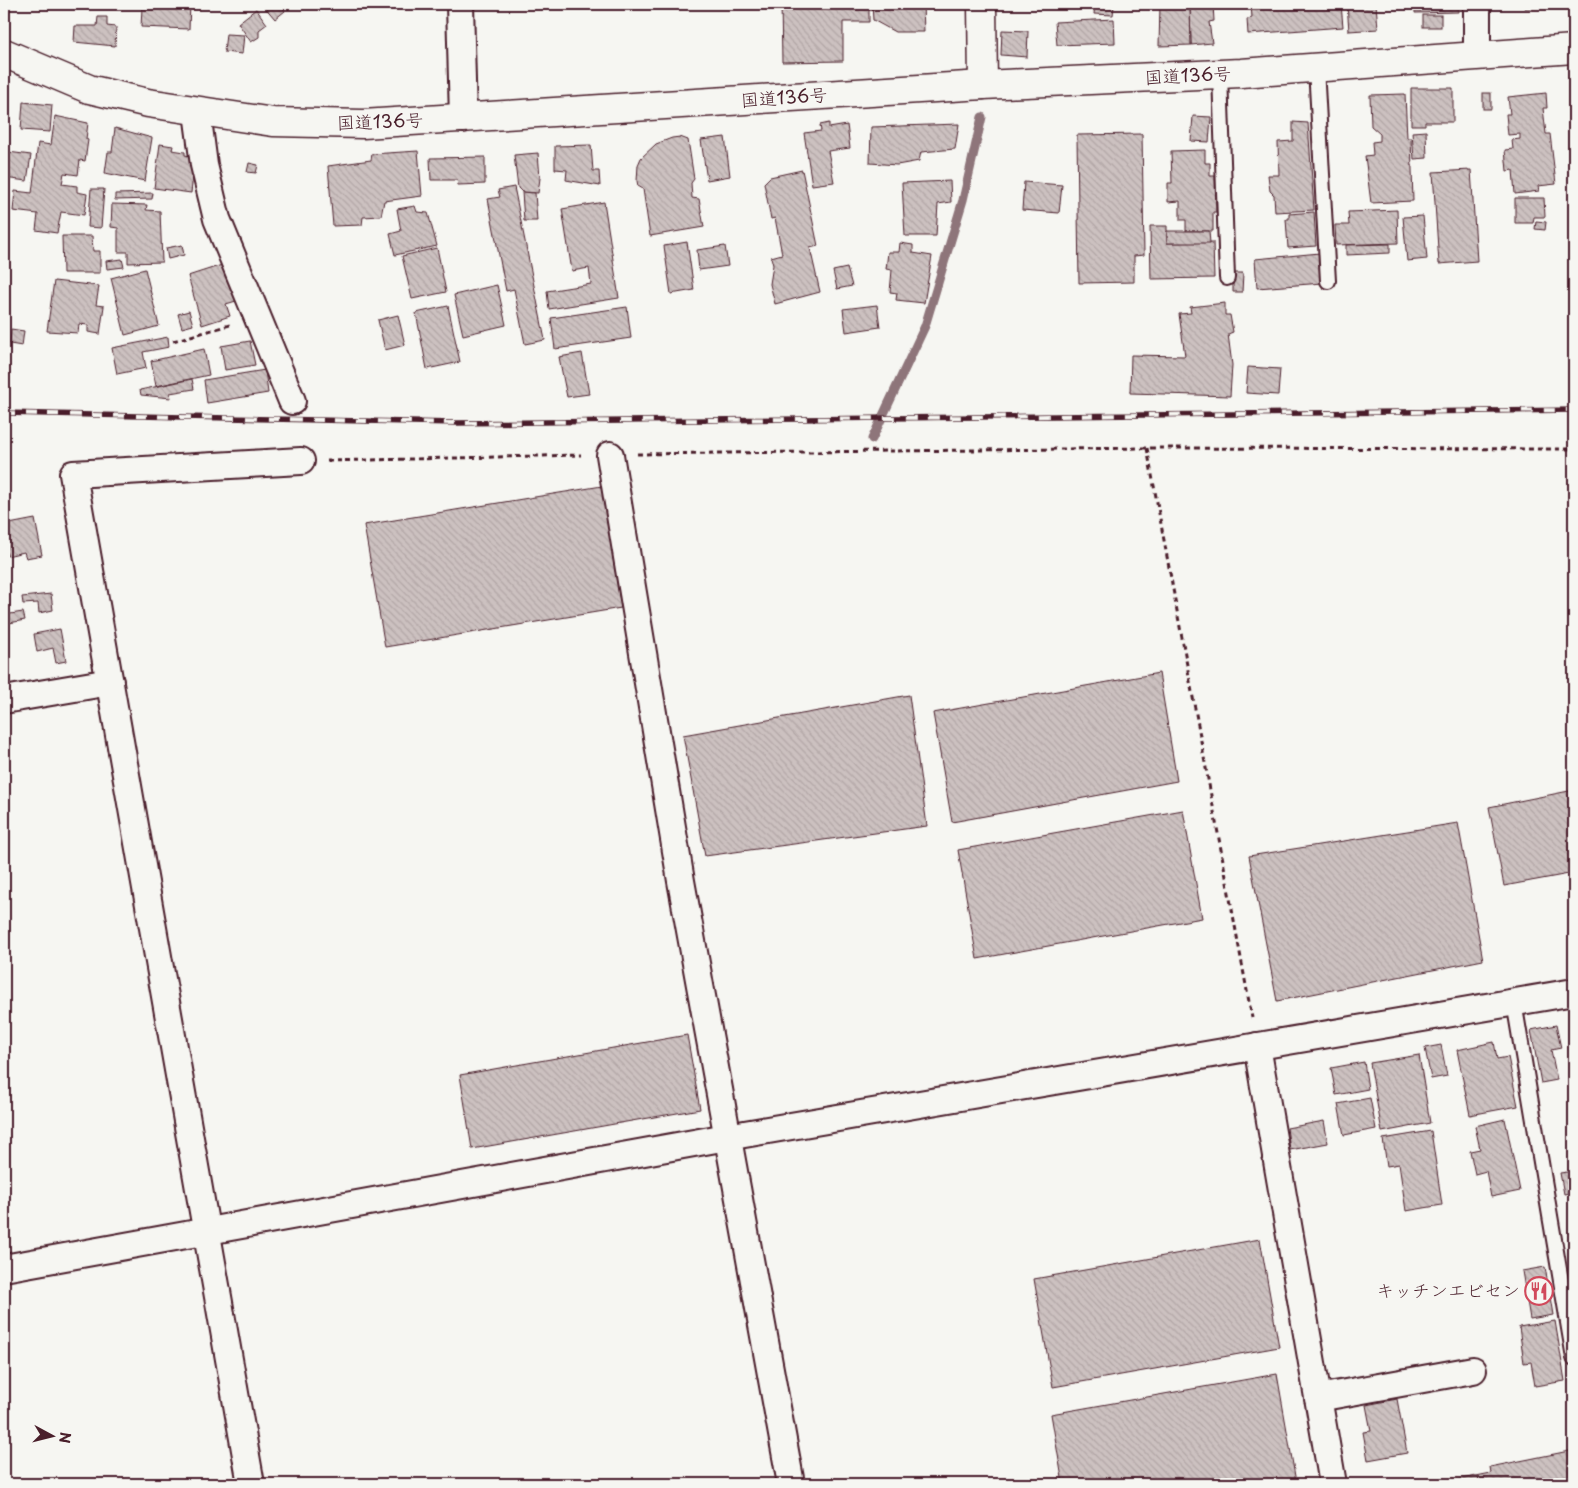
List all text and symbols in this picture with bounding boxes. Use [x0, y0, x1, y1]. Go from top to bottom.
street label: 国道136号 [1144, 59, 1232, 90]
street label: 国道136号 [740, 80, 828, 113]
street label: 国道136号 [336, 105, 424, 136]
place label: キッチンエビセン [1376, 1276, 1520, 1303]
restaurant icon: キッチンエビセン [1524, 1276, 1554, 1306]
north arrow [28, 1410, 78, 1460]
text: N [54, 1431, 76, 1444]

